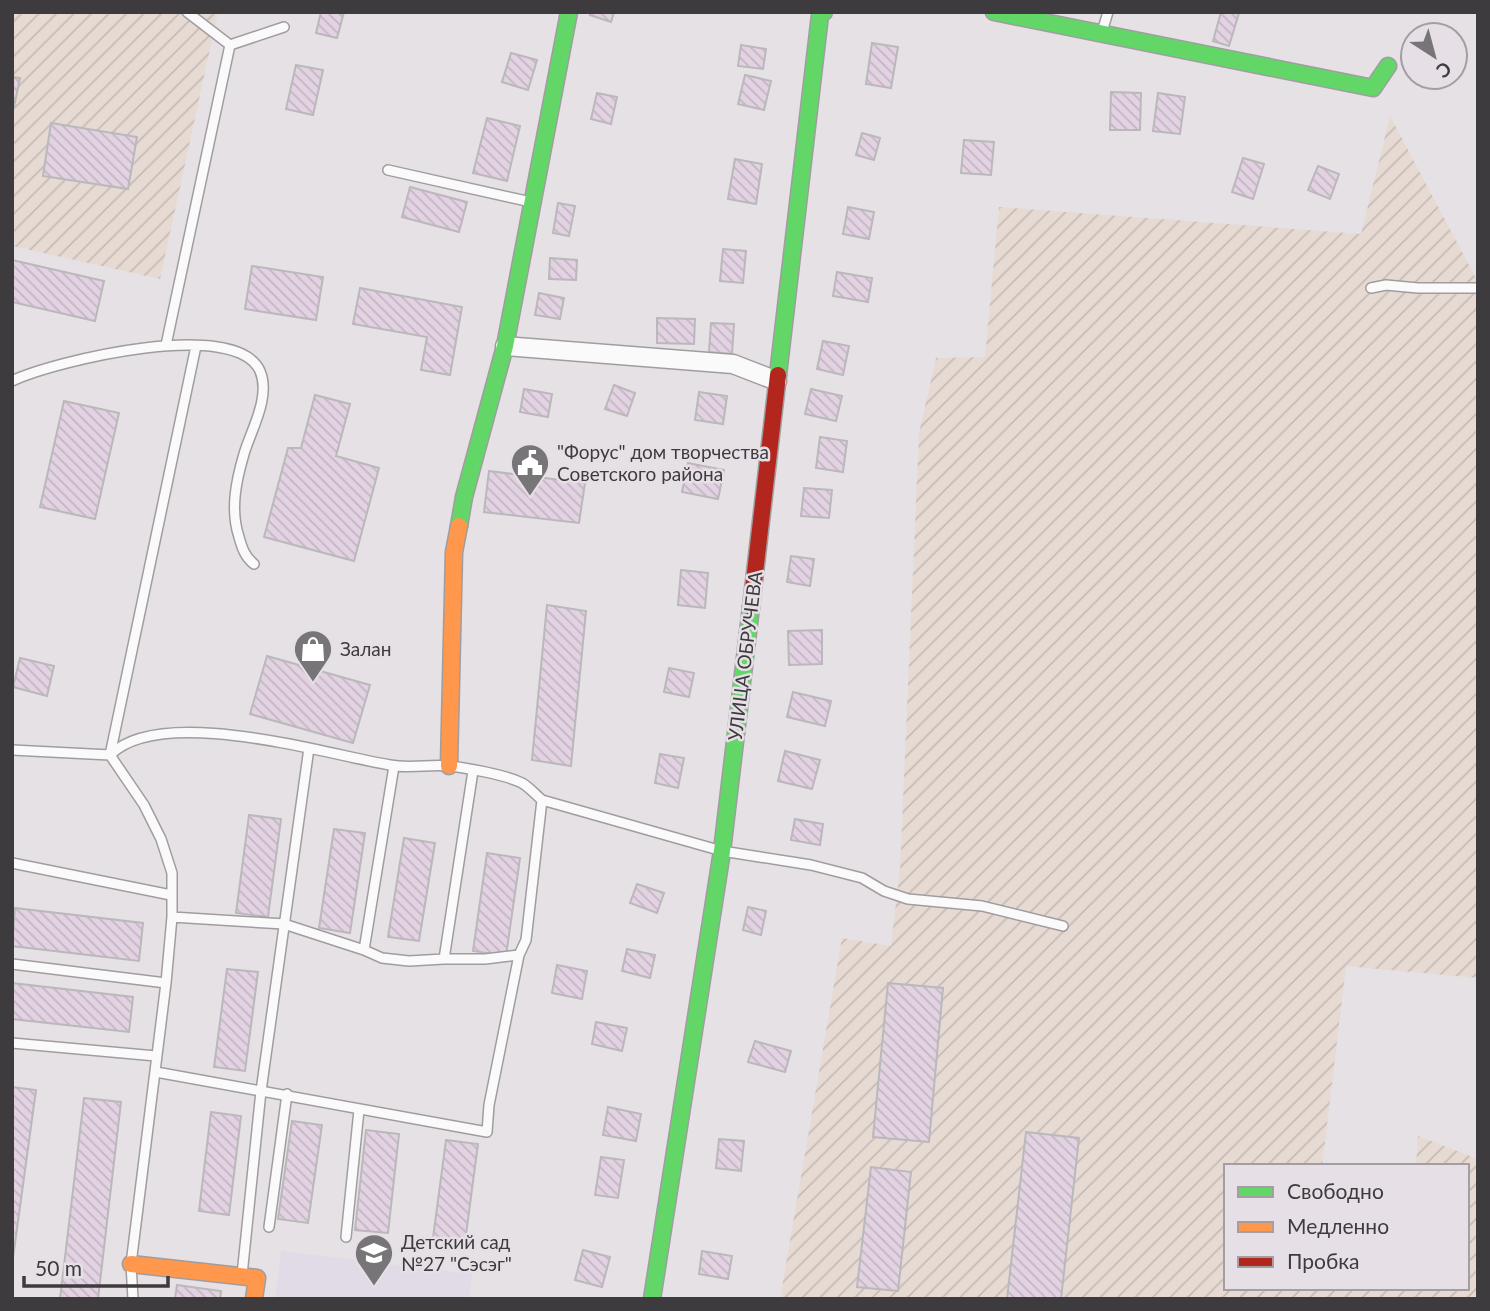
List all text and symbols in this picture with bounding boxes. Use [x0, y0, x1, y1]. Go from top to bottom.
north arrow [1399, 21, 1469, 91]
text: С [1432, 57, 1456, 83]
place label: "Форус" дом творчества Советского района [557, 440, 769, 485]
public building icon: "Форус" дом творчества Советского района [509, 442, 551, 497]
street label: УЛИЦА ОБРУЧЕВА [723, 570, 766, 742]
shop icon: Залан [292, 628, 334, 683]
place label: Залан [340, 637, 391, 660]
legend [1224, 1164, 1469, 1290]
text: Свободно [1287, 1178, 1384, 1203]
text: Медленно [1287, 1213, 1389, 1238]
place label: Детский сад №27 "Сэсэг" [401, 1230, 512, 1275]
school or university icon: Детский сад №27 "Сэсэг" [353, 1232, 395, 1287]
scale bar [24, 1244, 168, 1288]
text: Пробка [1287, 1248, 1360, 1273]
text: 50 m [35, 1255, 82, 1280]

